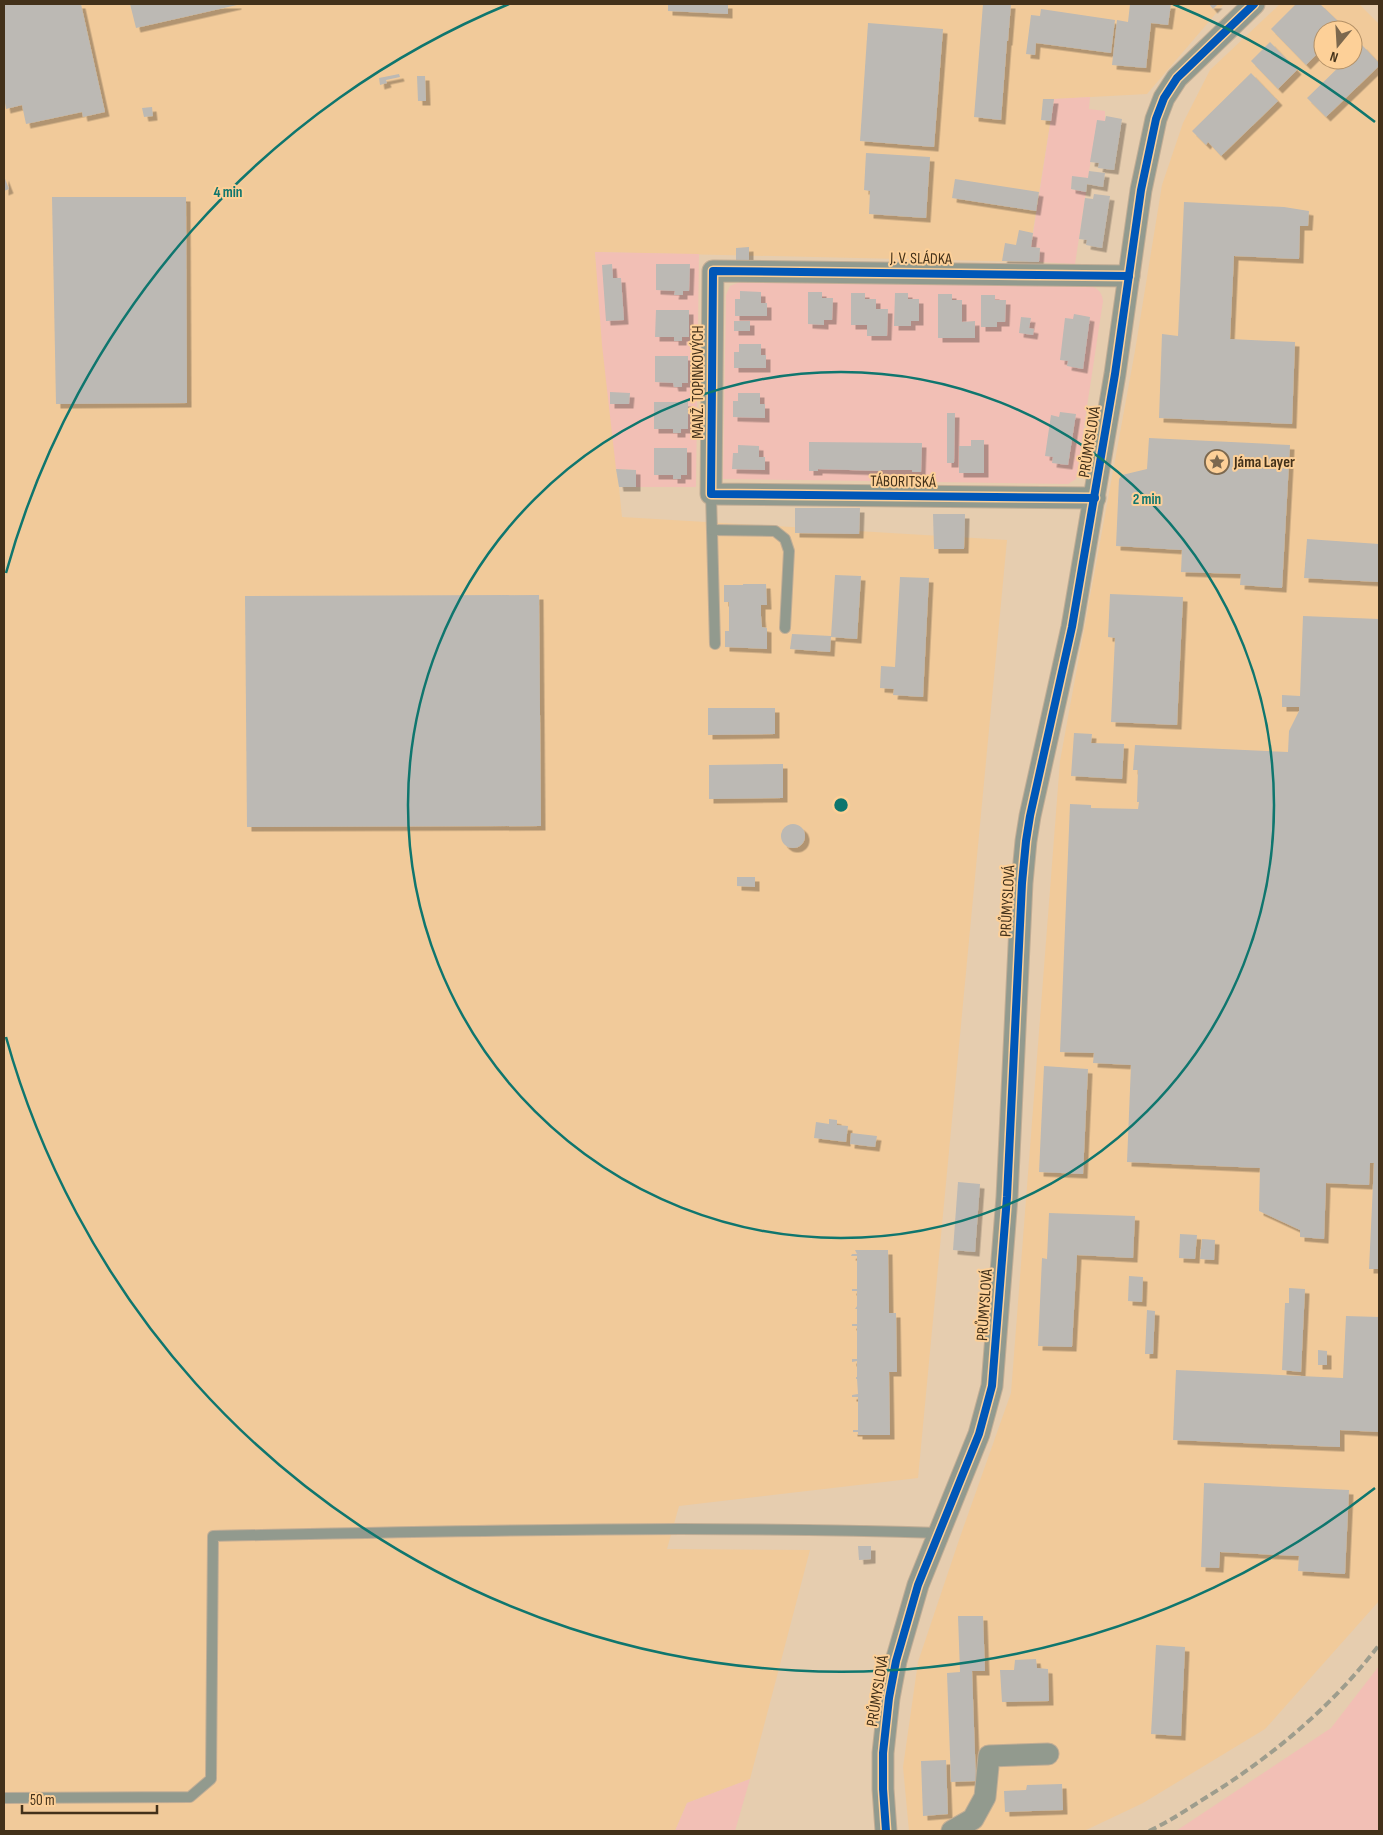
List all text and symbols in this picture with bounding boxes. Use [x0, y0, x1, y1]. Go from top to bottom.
north arrow [1313, 20, 1363, 70]
text: N [1328, 48, 1340, 66]
text: 4 min [214, 183, 242, 202]
street label: J. V. SLÁDKA [889, 249, 952, 269]
street label: MANŽ. TOPINKOVÝCH [689, 325, 708, 439]
street label: PRŮMYSLOVÁ [1075, 405, 1105, 479]
place icon: Jáma Layer [1204, 449, 1230, 475]
place label: Jáma Layer [1233, 453, 1295, 472]
street label: TÁBORITSKÁ [870, 472, 936, 492]
text: 2 min [1133, 490, 1161, 509]
centre of rings [832, 796, 850, 814]
street label: PRŮMYSLOVÁ [997, 864, 1019, 937]
street label: PRŮMYSLOVÁ [973, 1268, 997, 1342]
street label: PRŮMYSLOVÁ [863, 1654, 893, 1728]
scale bar [22, 1782, 158, 1814]
text: 50 m [30, 1791, 55, 1810]

